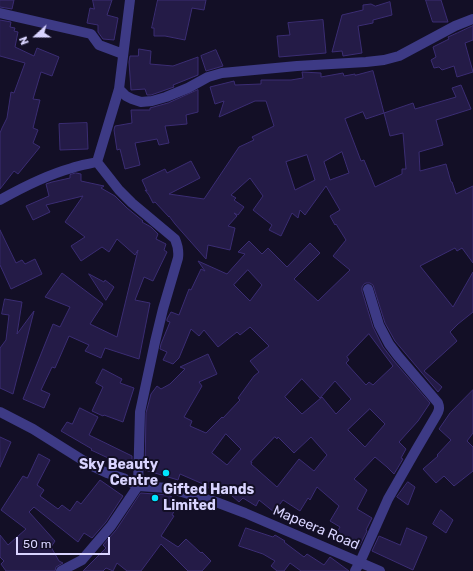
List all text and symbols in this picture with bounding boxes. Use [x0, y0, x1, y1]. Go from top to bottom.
north arrow [16, 16, 56, 56]
text: N [17, 34, 32, 47]
place label: Sky Beauty Centre [79, 457, 158, 490]
marker: Sky Beauty Centre [161, 468, 171, 478]
place label: Gifted Hands Limited [163, 482, 254, 514]
marker: Gifted Hands Limited [150, 493, 160, 503]
street label: Mapeera Road [270, 502, 362, 554]
scale bar [18, 529, 112, 555]
text: 50 m [23, 537, 51, 551]

